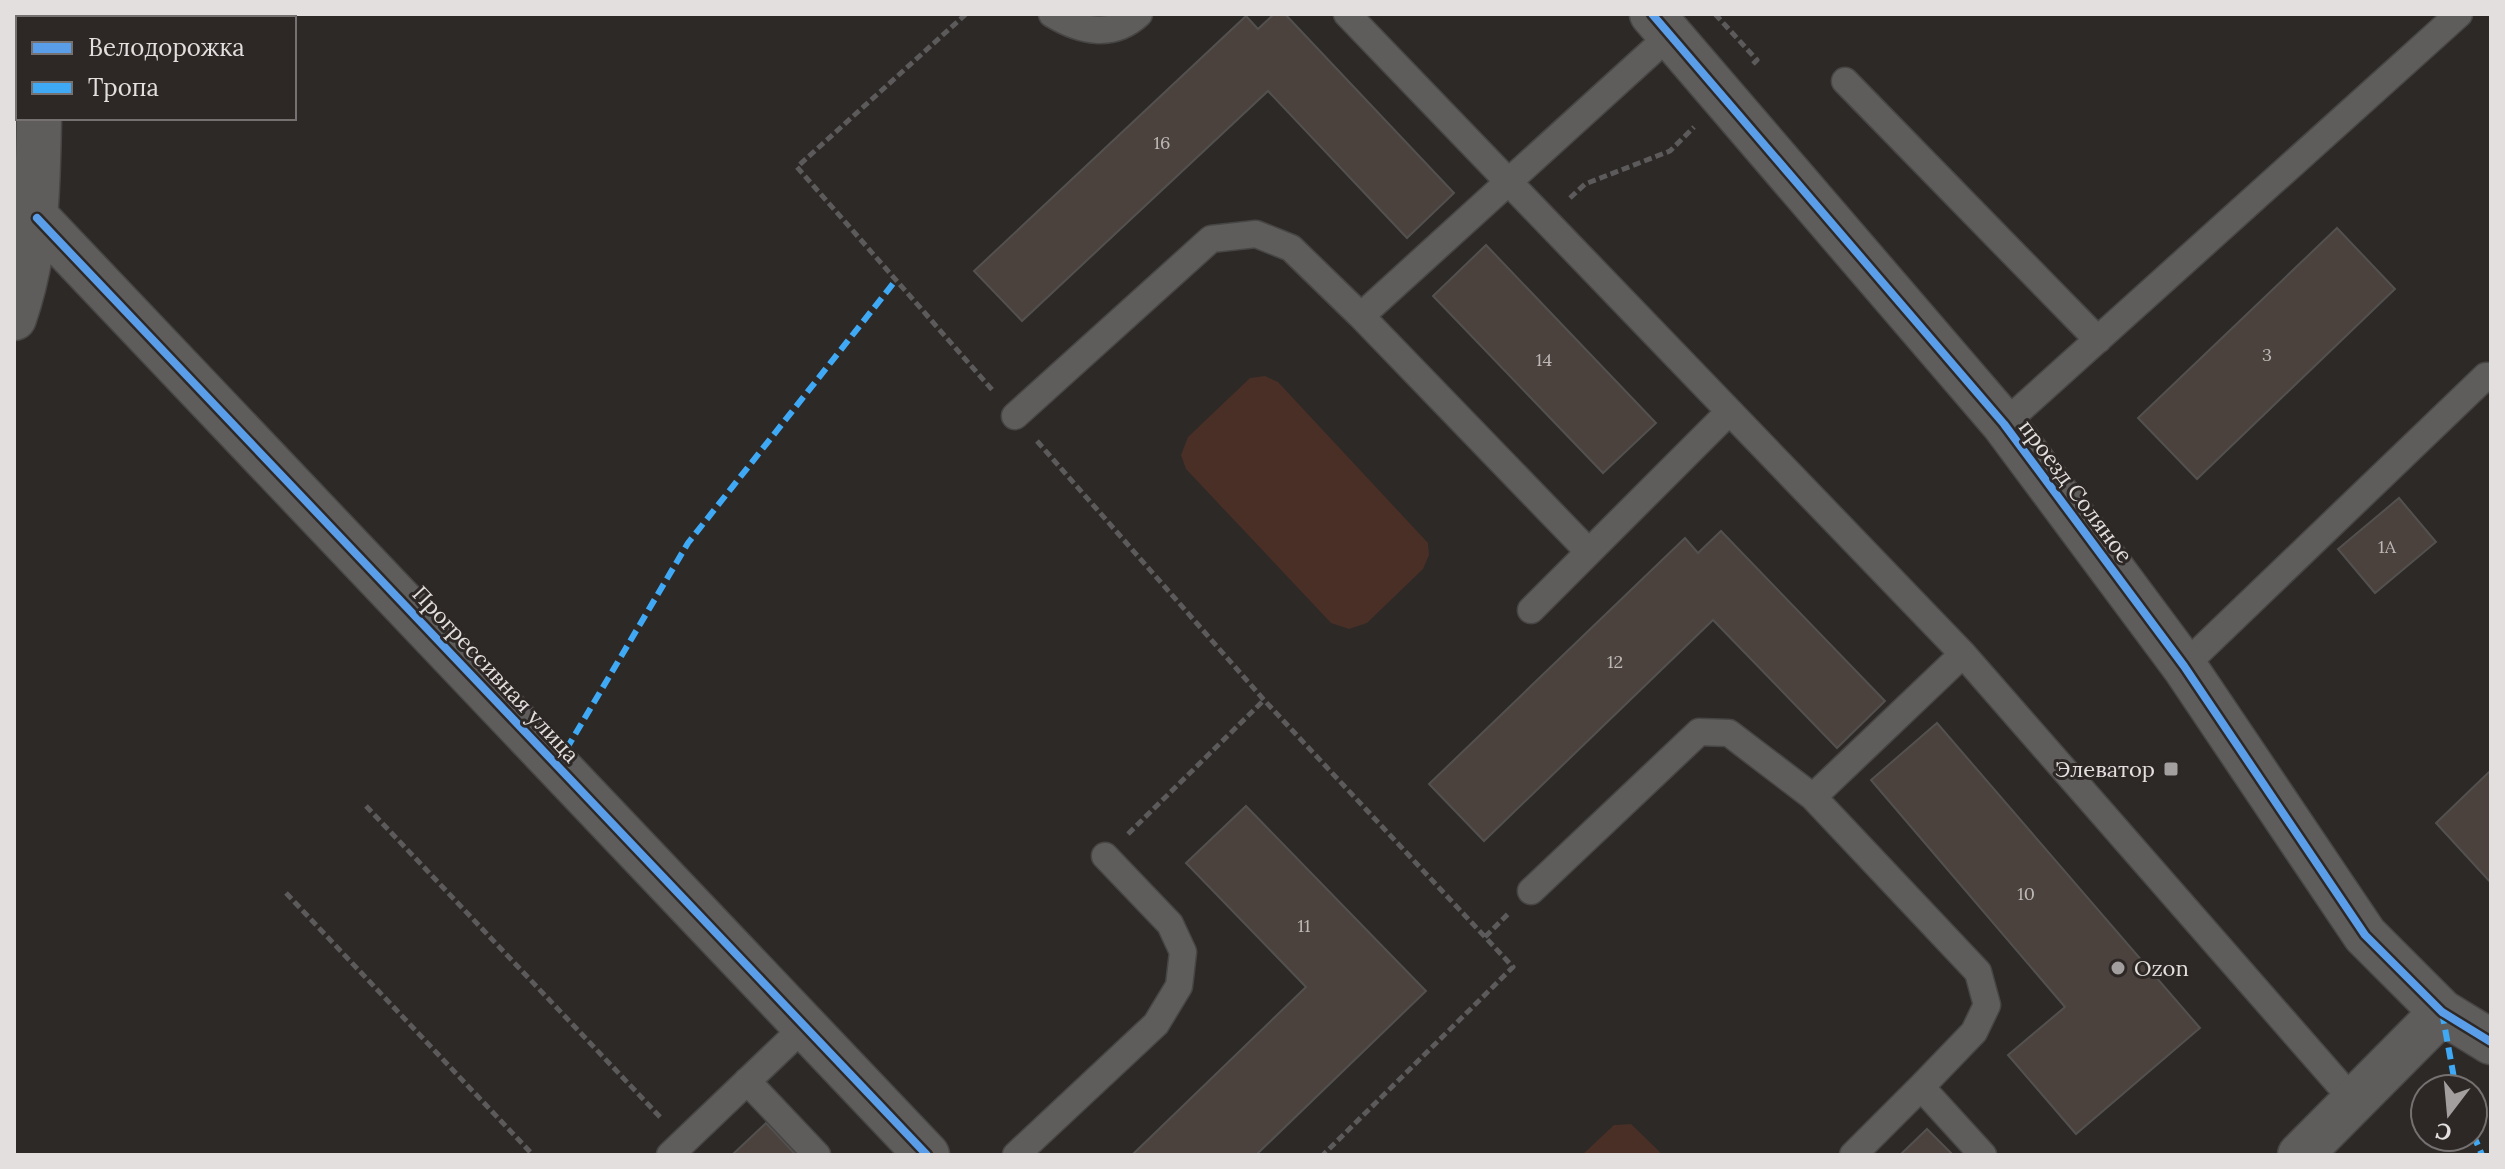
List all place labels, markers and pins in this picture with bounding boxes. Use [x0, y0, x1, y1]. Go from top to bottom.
place label: Элеватор [2055, 755, 2155, 783]
marker: Элеватор [2162, 760, 2180, 778]
place label: Ozon [2134, 954, 2189, 982]
marker: Ozon [2109, 959, 2127, 977]

